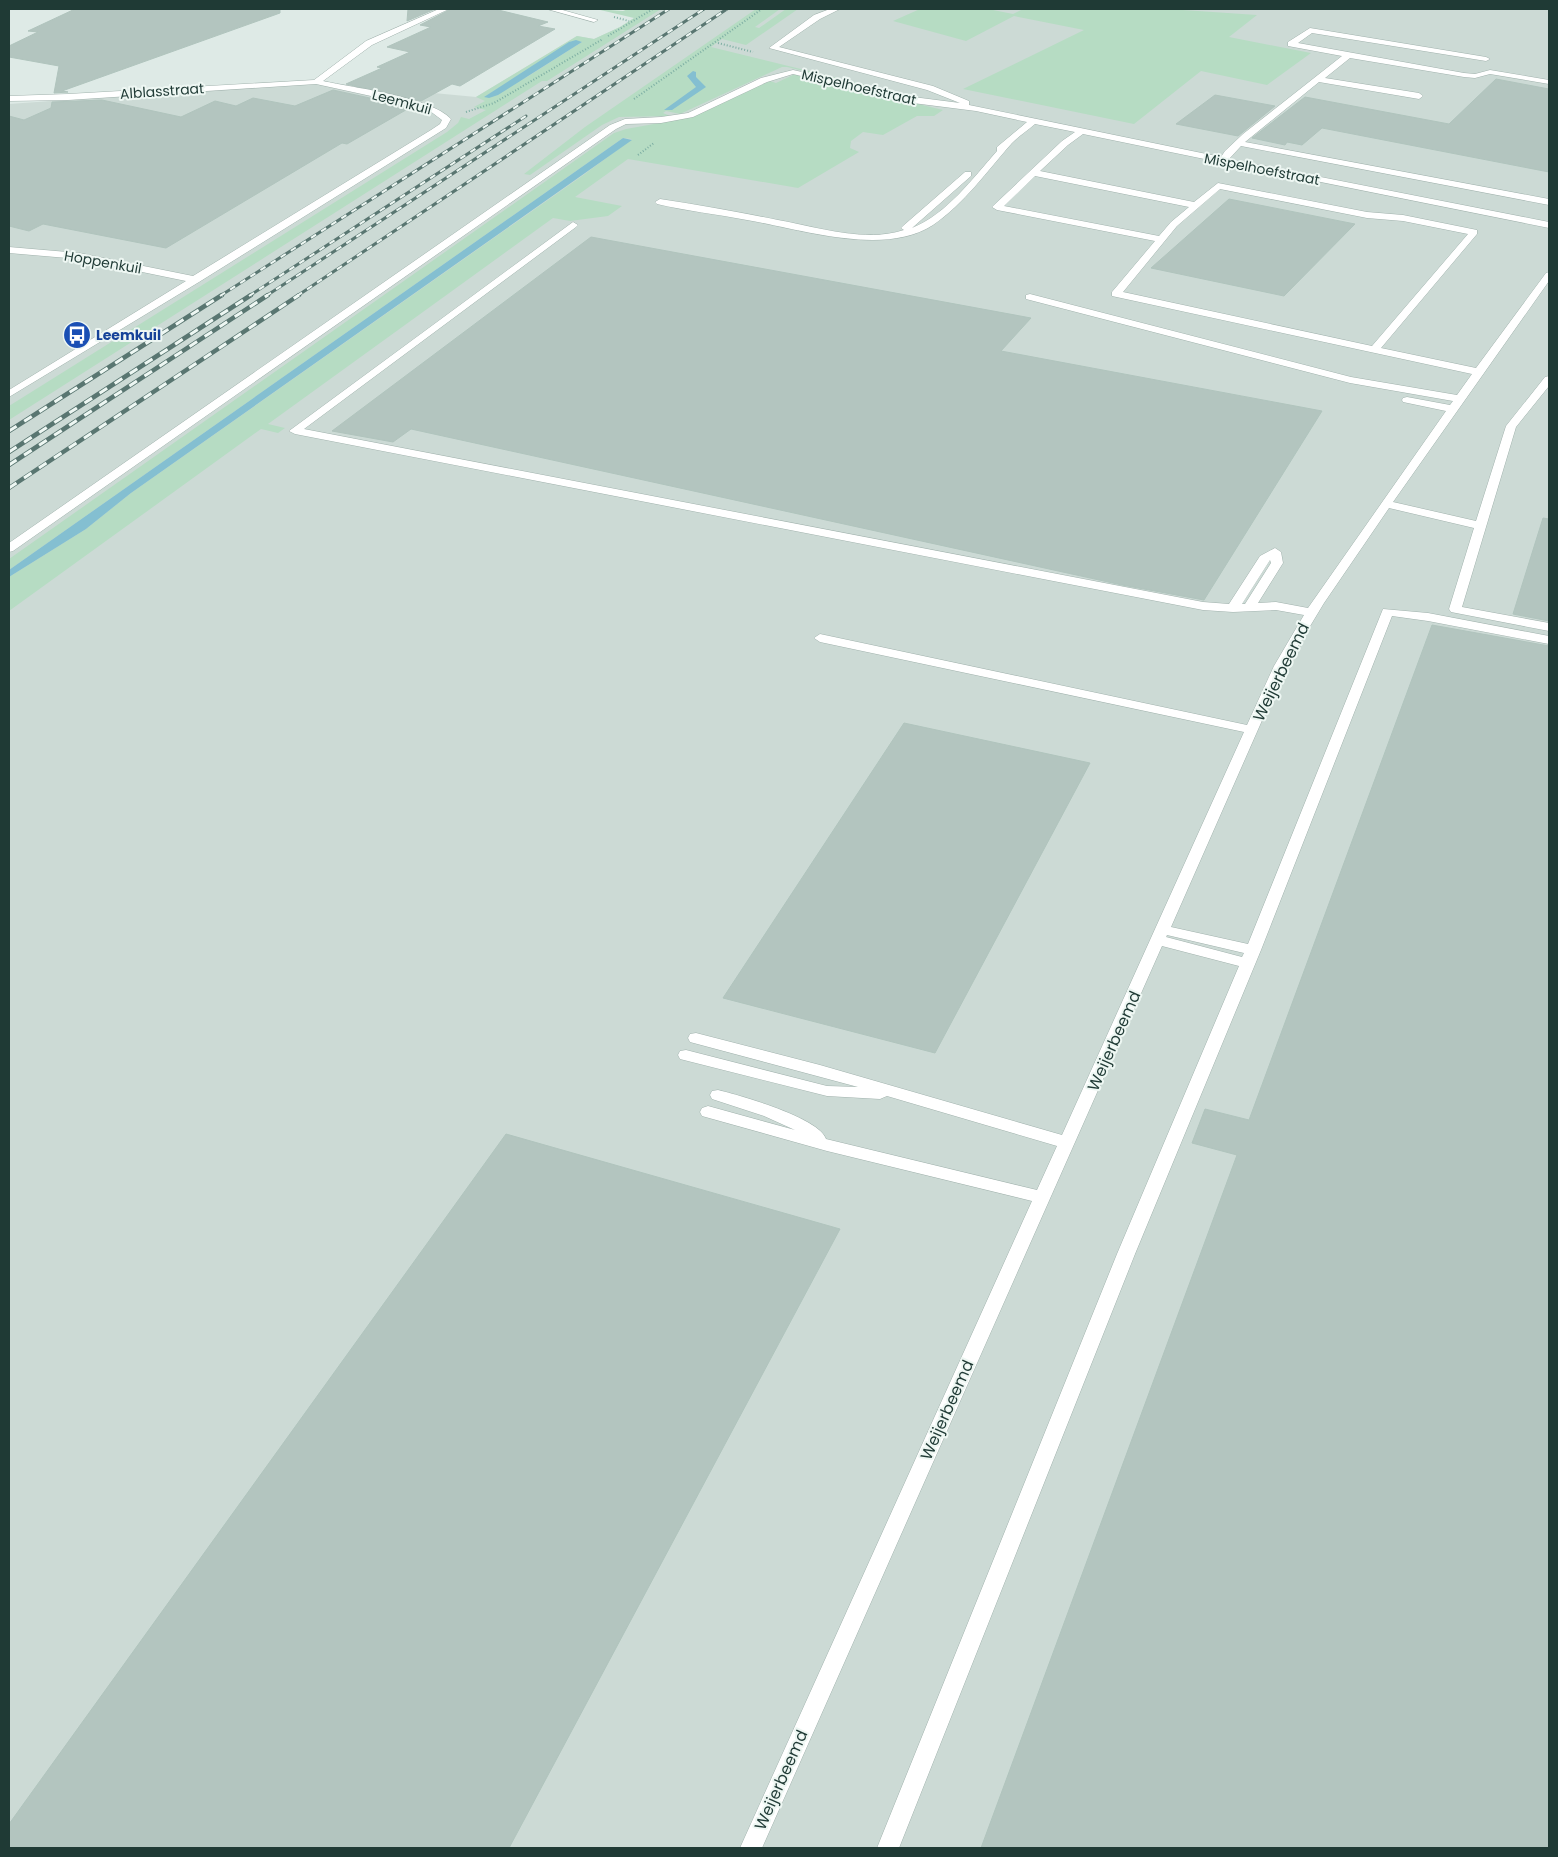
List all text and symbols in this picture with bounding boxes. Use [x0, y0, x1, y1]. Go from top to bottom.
street label: Mispelhoefstraat [800, 64, 918, 110]
street label: Alblasstraat [119, 78, 205, 104]
street label: Leemkuil [370, 84, 434, 120]
street label: Mispelhoefstraat [1203, 148, 1321, 190]
street label: Hoppenkuil [63, 245, 143, 279]
bus stop icon: Leemkuil [62, 320, 92, 350]
place label: Leemkuil [96, 325, 161, 345]
street label: Weijerbeemd [1247, 619, 1315, 725]
street label: Weijerbeemd [1082, 987, 1146, 1095]
street label: Weijerbeemd [915, 1356, 979, 1464]
street label: Weijerbeemd [749, 1726, 813, 1834]

